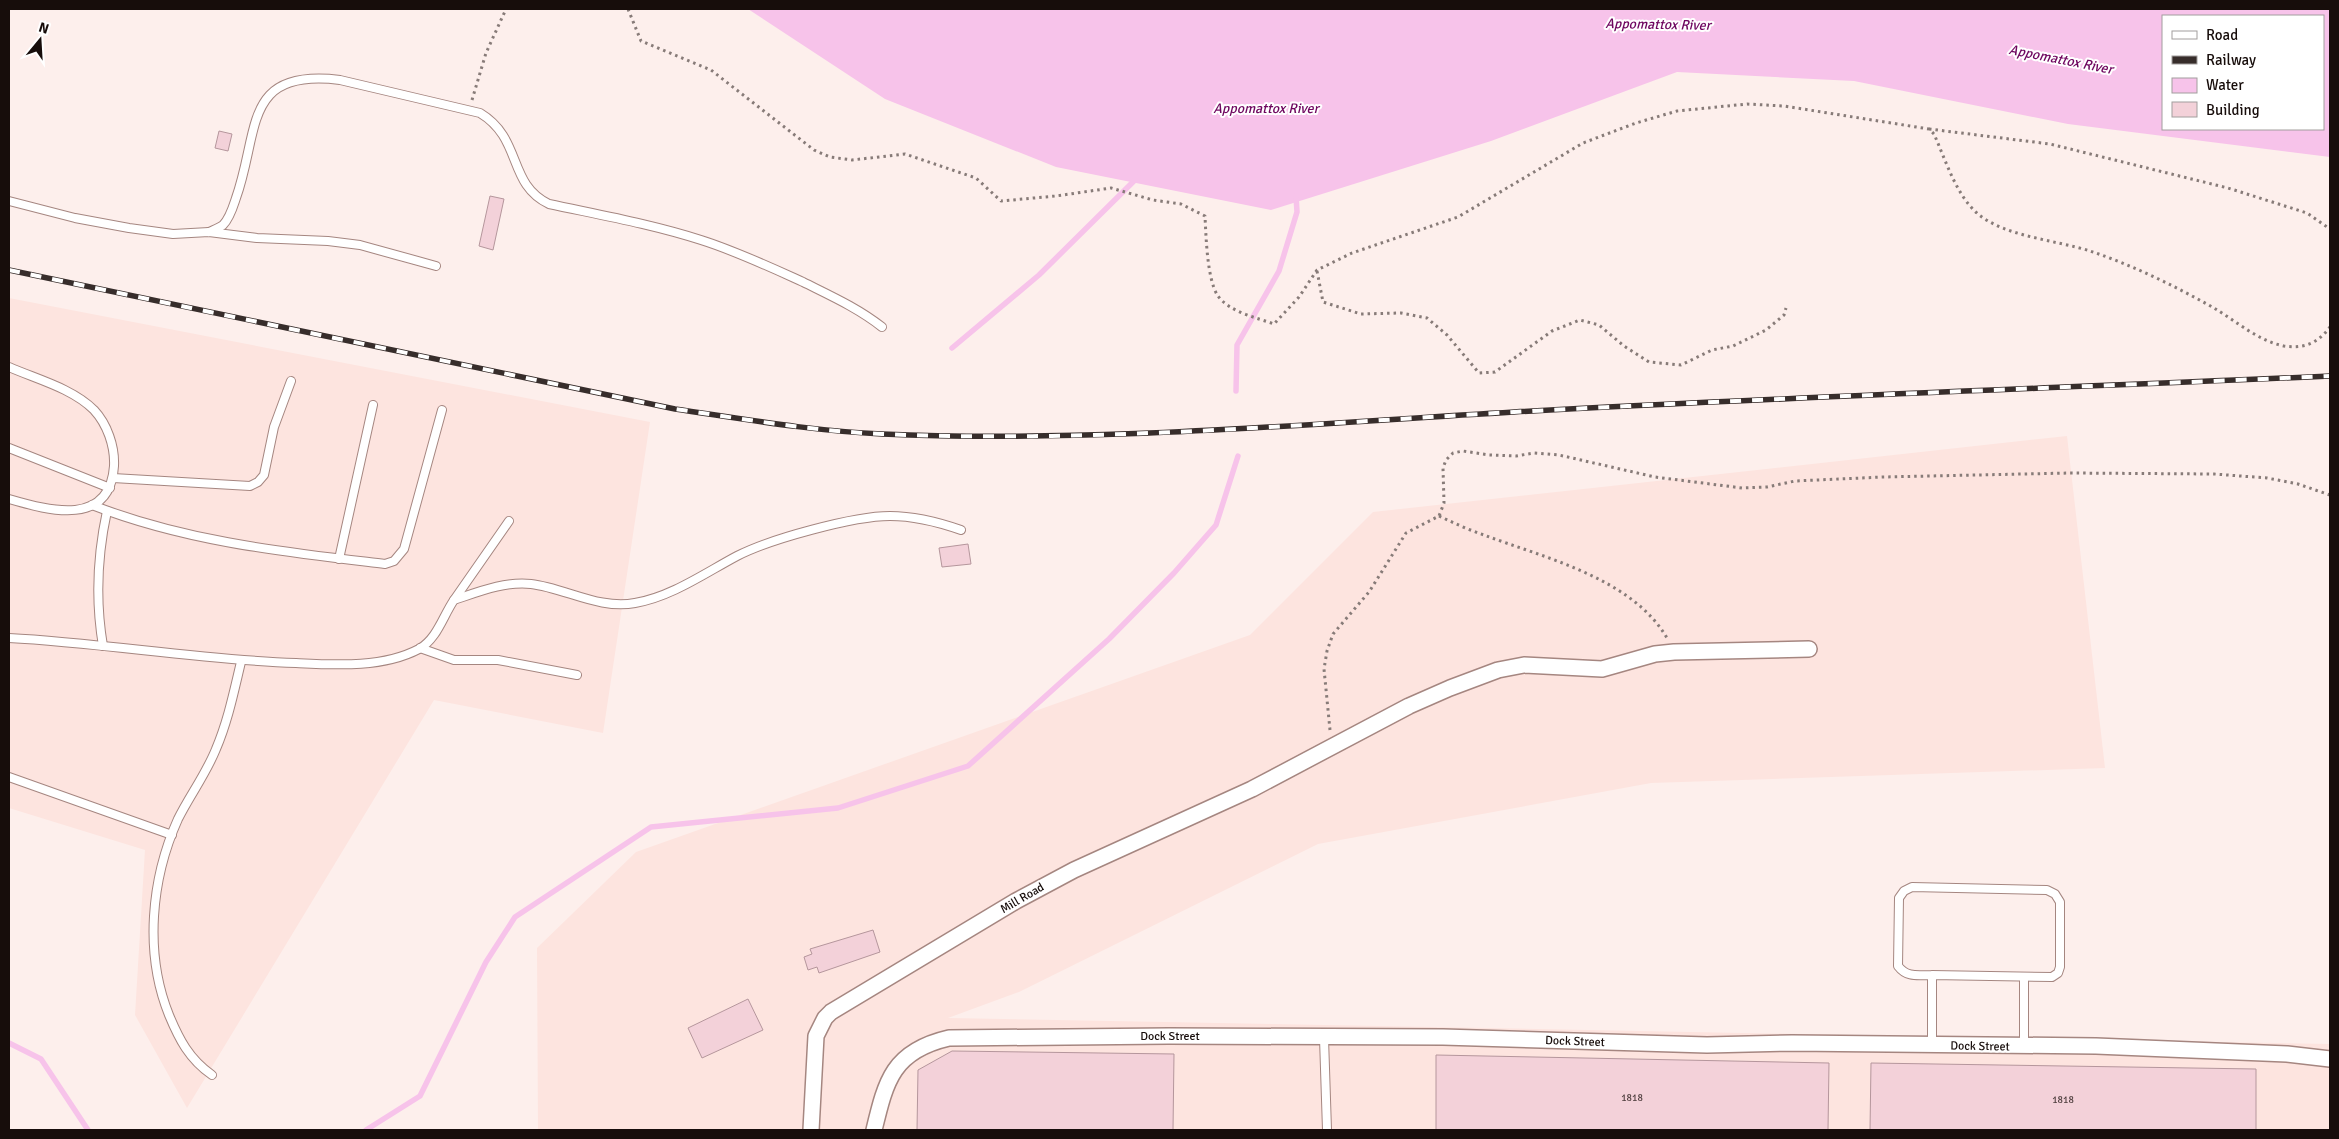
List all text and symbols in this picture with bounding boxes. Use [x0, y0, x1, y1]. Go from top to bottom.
north arrow [15, 15, 65, 65]
water label: Appomattox River [1605, 15, 1713, 34]
legend [2162, 15, 2324, 130]
text: N [37, 19, 51, 38]
text: Road [2206, 26, 2238, 44]
water label: Appomattox River [2008, 41, 2116, 78]
text: Railway [2206, 51, 2256, 69]
text: Water [2206, 76, 2244, 94]
water label: Appomattox River [1213, 100, 1321, 117]
text: Building [2206, 101, 2260, 119]
street label: Mill Road [998, 880, 1047, 917]
street label: Dock Street [1140, 1029, 1200, 1044]
street label: Dock Street [1545, 1033, 1605, 1050]
street label: Dock Street [1950, 1038, 2010, 1055]
house number: 1818 [1621, 1092, 1643, 1104]
house number: 1818 [2052, 1094, 2074, 1106]

